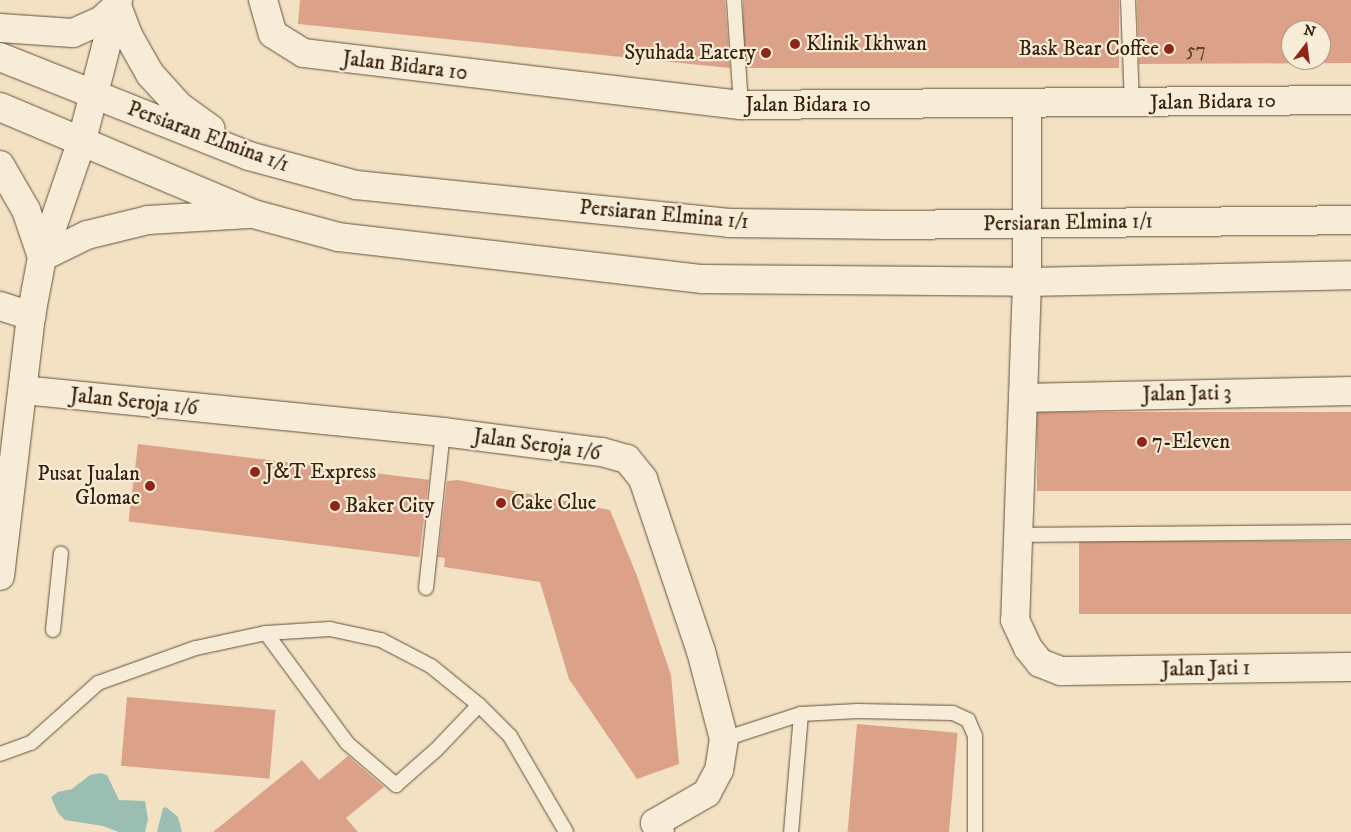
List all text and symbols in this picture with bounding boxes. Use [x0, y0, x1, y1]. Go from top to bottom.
north arrow [1281, 20, 1331, 70]
text: N [1302, 21, 1318, 42]
place label: Klinik Ikhwan [806, 31, 927, 57]
place label: Bask Bear Coffee [1018, 36, 1159, 62]
marker: Klinik Ikhwan [788, 37, 802, 51]
place label: Syuhada Eatery [624, 40, 756, 66]
house number: 57 [1186, 40, 1206, 62]
marker: Bask Bear Coffee [1163, 43, 1175, 55]
street label: Jalan Bidara 10 [341, 46, 469, 86]
marker: Syuhada Eatery [760, 47, 772, 59]
street label: Jalan Bidara 10 [1150, 88, 1276, 116]
street label: Jalan Bidara 10 [745, 92, 871, 118]
street label: Persiaran Elmina 1/1 [124, 96, 292, 178]
street label: Persiaran Elmina 1/1 [578, 195, 750, 235]
street label: Persiaran Elmina 1/1 [983, 209, 1153, 237]
street label: Jalan Jati 3 [1142, 381, 1232, 407]
street label: Jalan Seroja 1/6 [69, 383, 199, 421]
street label: Jalan Seroja 1/6 [472, 424, 602, 466]
place label: 7-Eleven [1152, 429, 1230, 455]
marker: 7-Eleven [1136, 436, 1148, 448]
place label: J&T Express [265, 459, 376, 485]
place label: Pusat Jualan Glomac [37, 461, 140, 511]
marker: J&T Express [249, 466, 261, 478]
marker: Pusat Jualan Glomac [144, 480, 156, 492]
place label: Cake Clue [511, 490, 596, 516]
place label: Baker City [345, 493, 434, 519]
marker: Cake Clue [495, 497, 507, 509]
marker: Baker City [329, 500, 341, 512]
street label: Jalan Jati 1 [1161, 656, 1251, 682]

